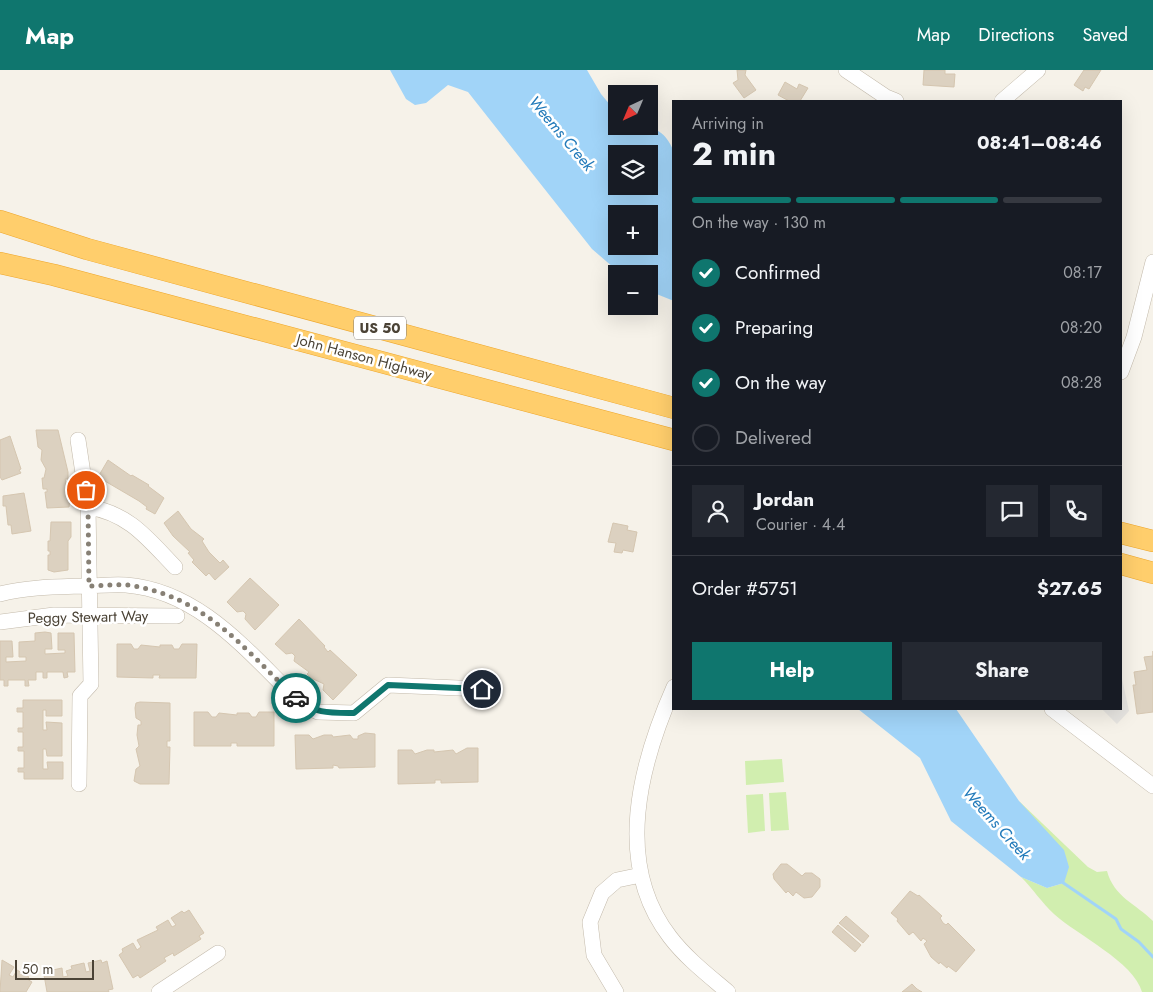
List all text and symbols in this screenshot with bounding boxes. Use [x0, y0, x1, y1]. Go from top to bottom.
text: Map [25, 18, 74, 53]
text: Map [917, 22, 950, 48]
text: Directions [978, 22, 1054, 48]
text: Saved [1082, 22, 1128, 48]
north arrow [608, 85, 658, 135]
map controls [608, 85, 658, 315]
water label: Weems Creek [523, 91, 601, 177]
text: Arriving in [692, 112, 764, 135]
text: 08:41–08:46 [977, 129, 1102, 156]
text: 2 min [692, 131, 776, 177]
button: layers [608, 145, 658, 195]
button: + [608, 205, 658, 255]
text: On the way · 130 m [692, 211, 826, 234]
icon: check [692, 259, 720, 287]
text: Confirmed [735, 259, 821, 286]
text: 08:17 [1063, 261, 1102, 284]
button: − [608, 265, 658, 315]
icon: check [692, 314, 720, 342]
text: Preparing [735, 314, 813, 341]
text: 08:20 [1060, 316, 1102, 339]
road number: US 50 [354, 317, 406, 340]
street label: John Hanson Highway [292, 328, 435, 386]
icon: check [692, 369, 720, 397]
text: On the way [735, 369, 826, 396]
text: 08:28 [1061, 371, 1102, 394]
text: Delivered [735, 424, 812, 451]
pin [65, 469, 107, 511]
icon: bag [72, 476, 100, 504]
button: person [692, 485, 744, 537]
button: chat [986, 485, 1038, 537]
button: phone [1050, 485, 1102, 537]
text: Jordan [756, 486, 814, 513]
text: Courier · 4.4 [756, 513, 845, 536]
text: Order #5751 [692, 575, 798, 602]
text: $27.65 [1037, 575, 1102, 602]
street label: Peggy Stewart Way [27, 605, 149, 629]
button: Help [692, 642, 892, 700]
button: Share [902, 642, 1102, 700]
pin [461, 668, 503, 710]
courier [271, 673, 321, 723]
icon: home [468, 675, 496, 703]
icon: car [282, 684, 310, 712]
water label: Weems Creek [957, 782, 1037, 866]
scale bar [15, 957, 94, 980]
text: 50 m [22, 959, 53, 979]

